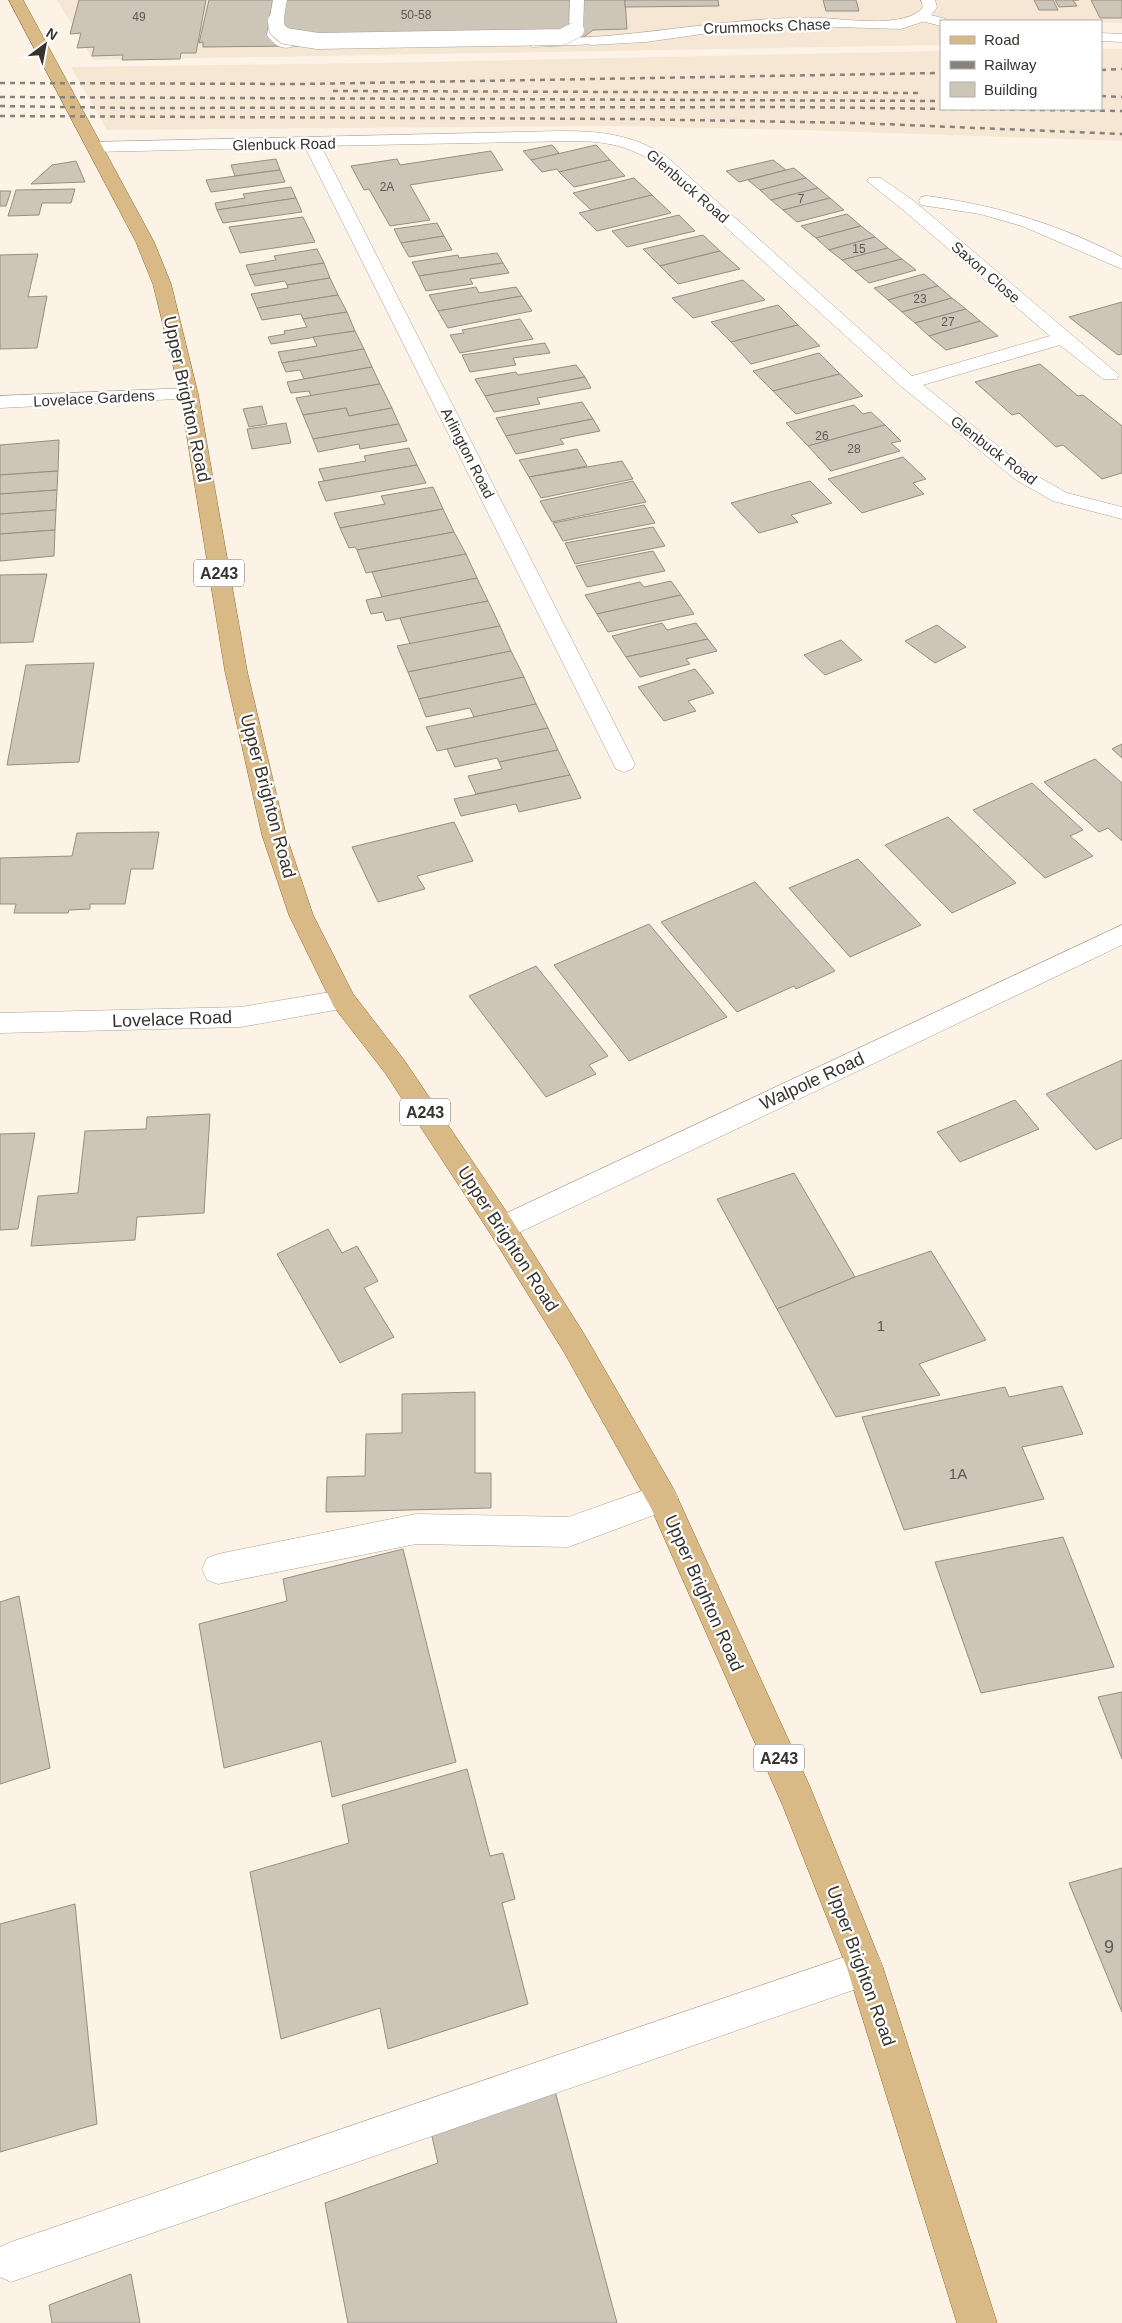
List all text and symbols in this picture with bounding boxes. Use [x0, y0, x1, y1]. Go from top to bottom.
house number: 50-58 [401, 8, 432, 22]
house number: 49 [132, 10, 146, 24]
street label: Crummocks Chase [703, 15, 831, 37]
north arrow [20, 20, 70, 70]
legend [940, 20, 1102, 110]
text: N [43, 25, 60, 43]
text: Road [984, 31, 1020, 48]
text: Railway [984, 56, 1037, 73]
text: Building [984, 81, 1037, 98]
street label: Glenbuck Road [232, 135, 336, 153]
street label: Glenbuck Road [643, 146, 733, 226]
house number: 2A [380, 180, 394, 194]
house number: 7 [798, 192, 805, 206]
street label: Saxon Close [948, 238, 1024, 306]
house number: 15 [852, 242, 866, 256]
house number: 23 [913, 292, 927, 306]
street label: Upper Brighton Road [160, 314, 214, 484]
house number: 27 [941, 315, 955, 329]
street label: Lovelace Gardens [33, 386, 155, 410]
street label: Arlington Road [438, 405, 498, 501]
street label: Glenbuck Road [948, 412, 1040, 488]
house number: 26 [815, 429, 829, 443]
house number: 28 [847, 442, 861, 456]
road number: A243 [194, 560, 244, 586]
street label: Upper Brighton Road [236, 712, 300, 880]
street label: Lovelace Road [112, 1007, 232, 1031]
street label: Walpole Road [757, 1048, 867, 1114]
road number: A243 [400, 1098, 450, 1126]
street label: Upper Brighton Road [454, 1163, 562, 1315]
house number: 1 [877, 1317, 885, 1334]
house number: 1A [949, 1465, 967, 1482]
street label: Upper Brighton Road [660, 1512, 748, 1674]
road number: A243 [754, 1745, 804, 1772]
street label: Upper Brighton Road [823, 1883, 899, 2049]
house number: 9 [1104, 1937, 1114, 1957]

